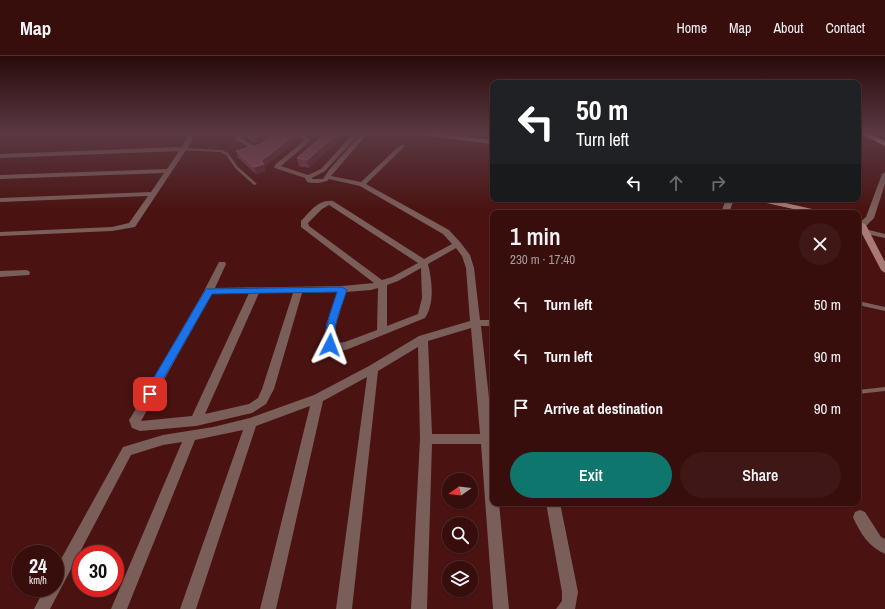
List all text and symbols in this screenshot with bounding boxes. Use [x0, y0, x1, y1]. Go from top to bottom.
text: Map [20, 15, 51, 41]
text: Home [676, 19, 707, 37]
text: Map [729, 19, 751, 37]
text: About [773, 19, 803, 37]
text: Contact [825, 19, 865, 37]
text: 50 m [576, 91, 628, 129]
icon: left [510, 96, 562, 148]
text: Turn left [576, 127, 629, 152]
icon: left [623, 172, 645, 194]
icon: ahead [665, 172, 687, 194]
icon: right [707, 172, 729, 194]
text: 1 min [510, 220, 561, 252]
button: close [799, 223, 841, 265]
text: 230 m · 17:40 [510, 251, 575, 268]
icon: left [510, 293, 532, 315]
text: Turn left [544, 294, 592, 315]
text: 50 m [814, 294, 841, 315]
position arrow [309, 324, 351, 366]
icon: left [510, 345, 532, 367]
text: Turn left [544, 346, 592, 367]
text: 90 m [814, 346, 841, 367]
pin [133, 377, 167, 411]
icon: arrive [139, 383, 161, 405]
icon: arrive [510, 397, 532, 419]
text: Arrive at destination [544, 398, 663, 419]
text: 90 m [814, 398, 841, 419]
button: Exit [510, 452, 672, 498]
button: Share [680, 452, 841, 498]
north arrow [442, 473, 478, 509]
map controls [442, 473, 478, 597]
button: search [442, 517, 478, 553]
speed limit sign: 30 [72, 545, 124, 597]
text: 24 [29, 552, 47, 579]
button: layers [442, 561, 478, 597]
text: km/h [29, 574, 47, 587]

